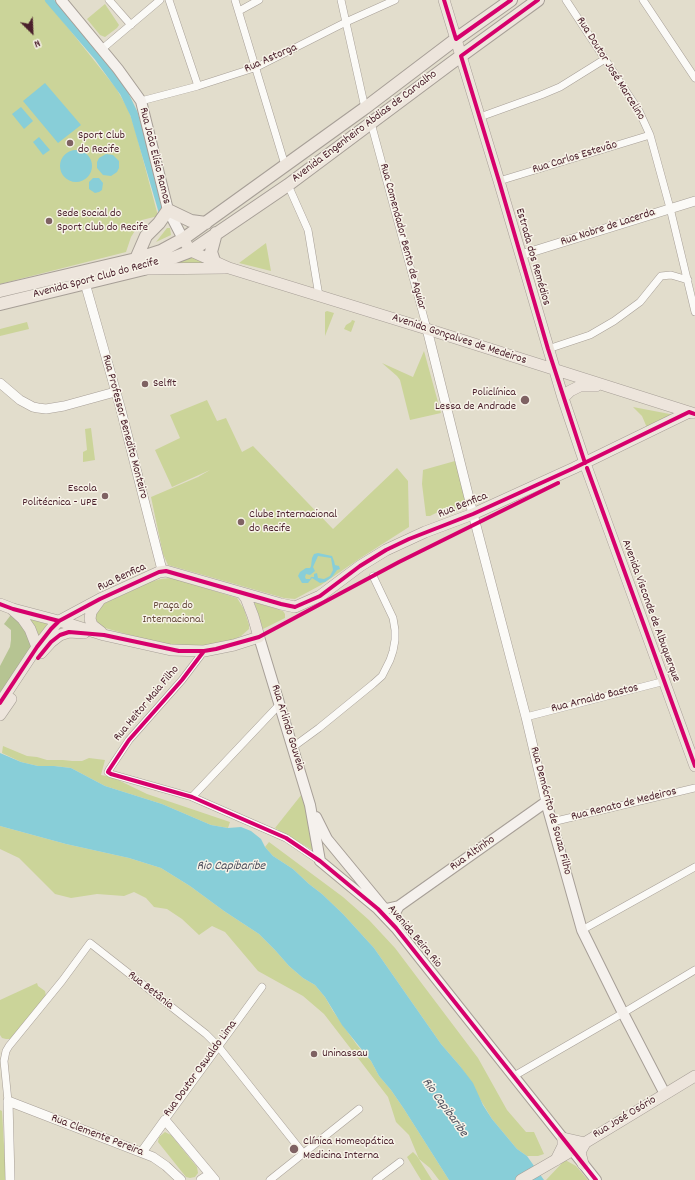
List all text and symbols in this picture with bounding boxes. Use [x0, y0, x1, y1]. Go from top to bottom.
north arrow [12, 12, 52, 52]
street label: Rua Doutor José Marcelino [572, 15, 648, 123]
text: N [31, 35, 43, 51]
street label: Rua Astorga [242, 41, 300, 77]
street label: Avenida Engenheiro Abdias de Carvalho [290, 68, 440, 186]
street label: Rua João Elísio Ramos [135, 106, 173, 206]
place label: Sport Club do Recife [78, 129, 125, 157]
marker: Sport Club do Recife [65, 138, 75, 148]
street label: Rua Carlos Estevão [531, 138, 619, 178]
street label: Rua Comendador Bento de Aguiar [375, 162, 429, 312]
street label: Rua Nobre de Lacerda [559, 206, 657, 250]
place label: Sede Social do Sport Club do Recife [57, 207, 148, 235]
street label: Estrada dos Remédios [511, 207, 553, 307]
marker: Sede Social do Sport Club do Recife [44, 216, 54, 226]
street label: Avenida Sport Club do Recife [32, 255, 160, 303]
street label: Avenida Gonçalves de Medeiros [390, 311, 528, 369]
street label: Rua Professor Benedito Monteiro [98, 353, 150, 501]
place label: Selfit [153, 377, 176, 391]
marker: Selfit [140, 379, 150, 389]
place label: Policlínica Lessa de Andrade [435, 386, 516, 414]
marker: Policlínica Lessa de Andrade [519, 394, 531, 406]
place label: Escola Politécnica - UPE [22, 482, 97, 510]
street label: Rua Benfica [436, 490, 490, 522]
marker: Escola Politécnica - UPE [100, 491, 110, 501]
place label: Clube Internacional do Recife [249, 508, 337, 536]
marker: Clube Internacional do Recife [236, 517, 246, 527]
street label: Avenida Visconde de Albuquerque [618, 538, 682, 684]
street label: Rua Benfica [95, 561, 149, 595]
park label: Praça do Internacional [143, 599, 203, 627]
street label: Rua Heitor Maia Filho [111, 663, 183, 745]
street label: Rua Arnaldo Bastos [550, 681, 640, 717]
street label: Rua Arlindo Gouveia [267, 683, 307, 773]
street label: Rua Demócrito de Souza Filho [526, 745, 574, 877]
street label: Rua Renato de Medeiros [570, 785, 678, 825]
street label: Rua Altinho [448, 833, 498, 875]
water label: Rio Capibaribe [197, 859, 265, 875]
street label: Avenida Beira Rio [383, 903, 445, 971]
street label: Rua Betânia [124, 969, 176, 1013]
street label: Rua Doutor Oswaldo Lima [161, 1018, 241, 1120]
place label: Uninassau [322, 1047, 368, 1061]
marker: Uninassau [309, 1049, 319, 1059]
water label: Rio Capibaribe [418, 1076, 470, 1140]
street label: Rua José Osório [591, 1093, 659, 1143]
street label: Rua Clemente Pereira [49, 1112, 145, 1160]
place label: Clínica Homeopática Medicina Interna [303, 1135, 394, 1163]
marker: Clínica Homeopática Medicina Interna [288, 1143, 300, 1155]

